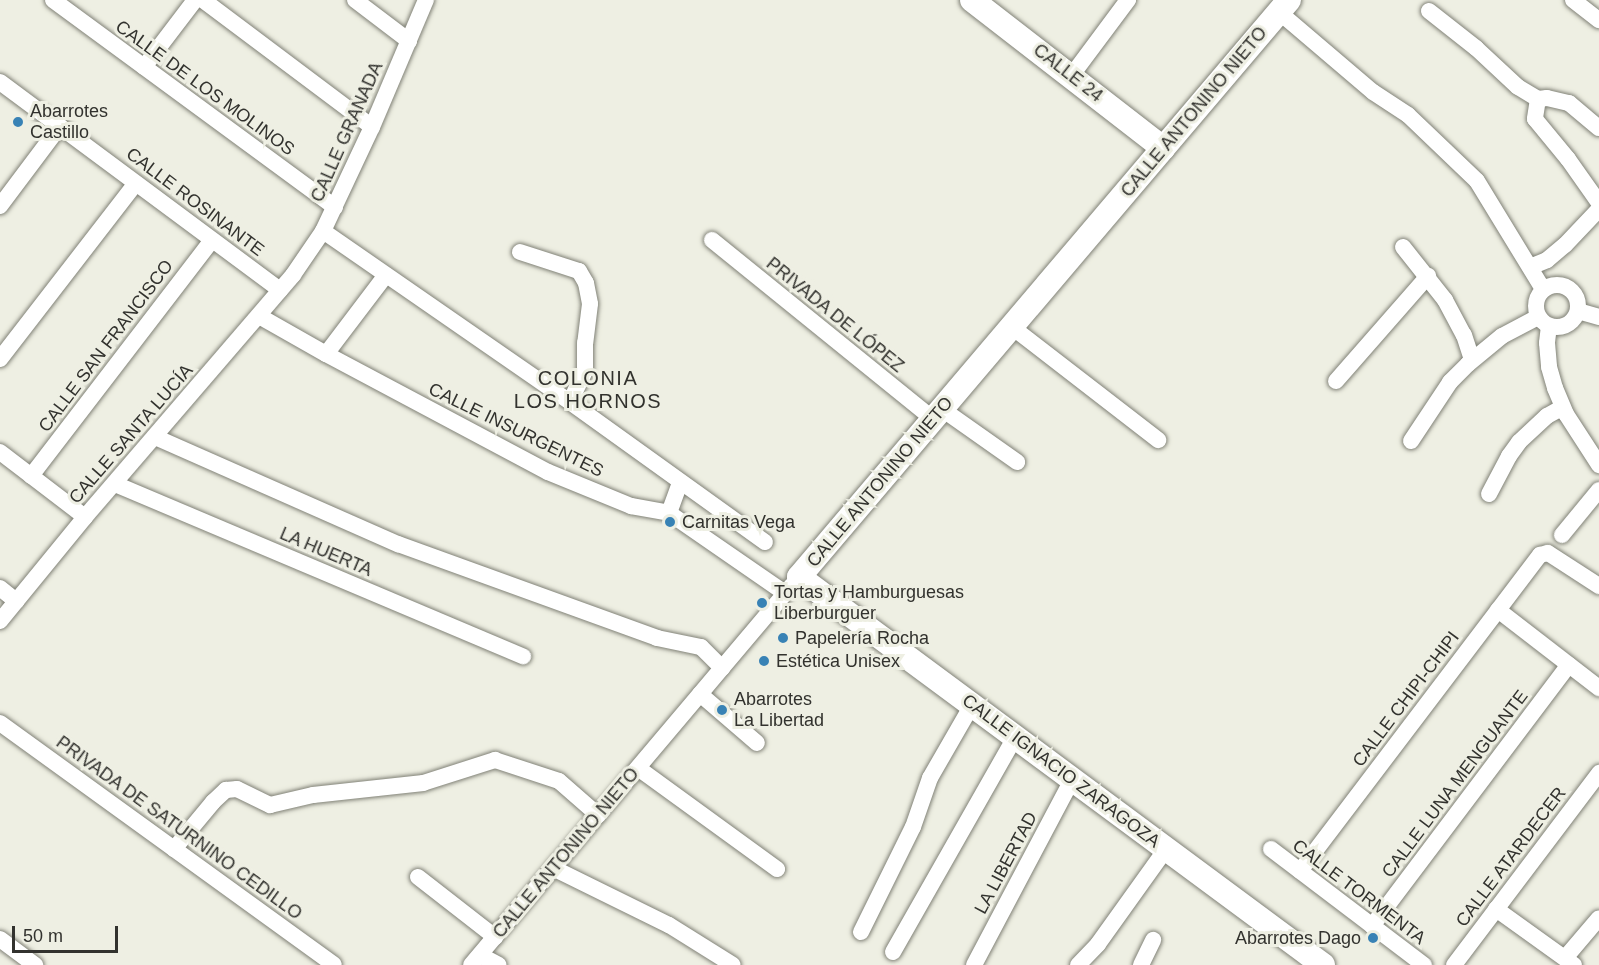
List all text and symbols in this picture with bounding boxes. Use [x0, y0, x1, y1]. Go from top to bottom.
street label: CALLE DE LOS MOLINOS [111, 16, 299, 160]
street label: CALLE ANTONINO NIETO [1116, 22, 1272, 202]
street label: CALLE 24 [1029, 39, 1107, 107]
street label: CALLE GRANADA [306, 59, 388, 205]
place label: Abarrotes Castillo [30, 101, 108, 144]
marker: Abarrotes Castillo [11, 115, 25, 129]
street label: CALLE ROSINANTE [122, 143, 268, 261]
street label: PRIVADA DE LÓPEZ [761, 253, 909, 377]
street label: CALLE SAN FRANCISCO [34, 256, 178, 436]
street label: CALLE SANTA LUCÍA [64, 359, 198, 509]
district label: COLONIA LOS HORNOS [514, 366, 662, 413]
street label: CALLE INSURGENTES [425, 378, 607, 482]
street label: CALLE ANTONINO NIETO [802, 392, 958, 572]
place label: Carnitas Vega [682, 511, 795, 533]
marker: Carnitas Vega [663, 515, 677, 529]
street label: LA HUERTA [276, 523, 376, 581]
place label: Tortas y Hamburguesas Liberburguer [774, 582, 964, 624]
marker: Tortas y Hamburguesas Liberburguer [755, 596, 769, 610]
place label: Papelería Rocha [795, 627, 929, 649]
street label: CALLE CHIPI-CHIPI [1348, 627, 1464, 771]
marker: Papelería Rocha [776, 631, 790, 645]
place label: Estética Unisex [776, 650, 900, 672]
marker: Estética Unisex [757, 654, 771, 668]
street label: CALLE LUNA MENGUANTE [1377, 686, 1533, 882]
place label: Abarrotes La Libertad [734, 689, 824, 732]
street label: CALLE IGNACIO ZARAGOZA [958, 690, 1164, 852]
marker: Abarrotes La Libertad [715, 703, 729, 717]
street label: PRIVADA DE SATURNINO CEDILLO [52, 731, 306, 925]
street label: CALLE ANTONINO NIETO [488, 763, 644, 943]
street label: CALLE ATARDECER [1451, 782, 1571, 932]
street label: LA LIBERTAD [970, 808, 1042, 918]
street label: CALLE TORMENTA [1288, 835, 1430, 949]
scale bar [15, 914, 122, 952]
text: 50 m [23, 926, 63, 946]
place label: Abarrotes Dago [1235, 927, 1361, 949]
marker: Abarrotes Dago [1366, 931, 1380, 945]

